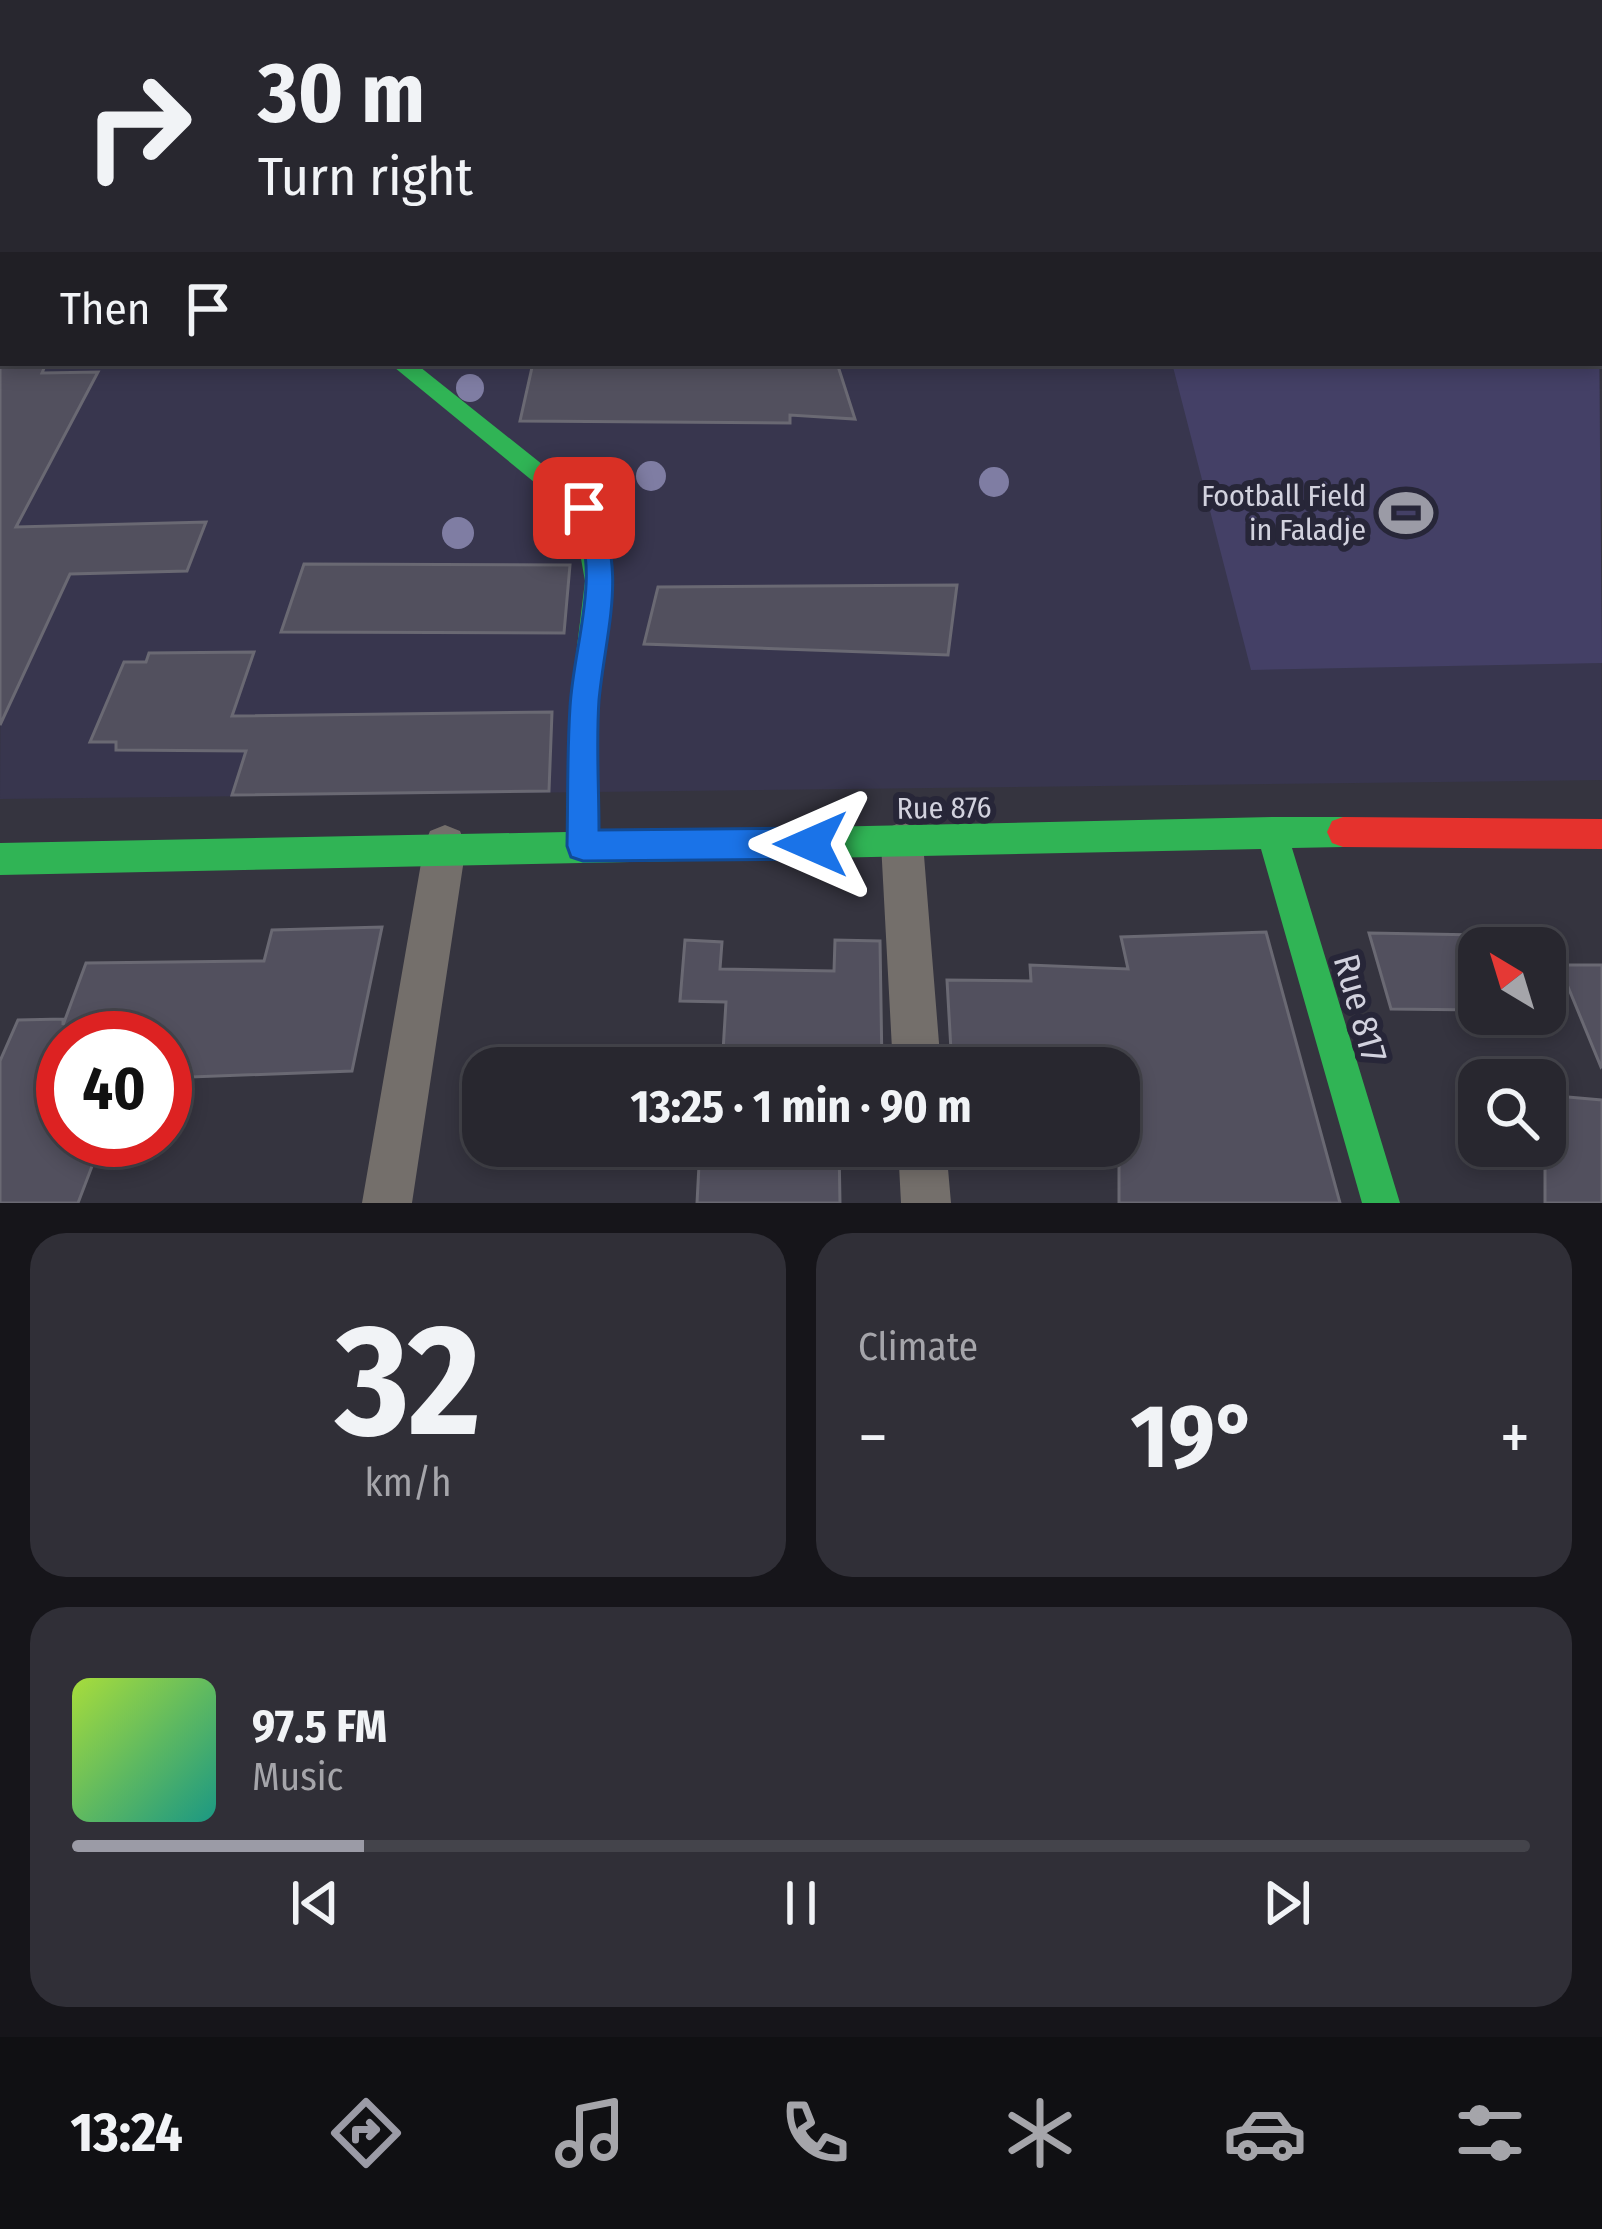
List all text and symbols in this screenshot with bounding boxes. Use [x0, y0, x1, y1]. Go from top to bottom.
text: 30 m [258, 43, 425, 144]
icon: right [60, 48, 216, 204]
text: Turn right [258, 145, 473, 209]
icon: arrive [175, 276, 241, 342]
text: Then [60, 282, 151, 336]
pin [533, 457, 635, 559]
icon: arrive [551, 475, 617, 541]
place label: Football Field in Faladje [1201, 478, 1366, 548]
sports icon: Football Field in Faladje [1377, 484, 1435, 542]
position arrow [748, 781, 874, 907]
street label: Rue 876 [896, 789, 992, 827]
north arrow [1458, 927, 1566, 1035]
map controls [1458, 927, 1566, 1167]
street label: Rue 817 [1324, 949, 1396, 1067]
speed limit sign: 40 [36, 1011, 192, 1167]
button: search [1458, 1059, 1566, 1167]
text: 13:25 · 1 min · 90 m [630, 1080, 972, 1134]
text: 32 [336, 1288, 480, 1475]
text: Climate [858, 1324, 978, 1370]
text: 19° [1131, 1383, 1257, 1491]
text: − [858, 1398, 888, 1477]
text: + [1500, 1398, 1530, 1477]
text: km/h [365, 1460, 451, 1506]
text: 97.5 FM [252, 1700, 387, 1754]
text: Music [252, 1754, 343, 1800]
icon: previous [282, 1870, 348, 1936]
icon: pause [768, 1870, 834, 1936]
icon: next [1254, 1870, 1320, 1936]
icon: directions [324, 2091, 408, 2175]
icon: music [548, 2091, 632, 2175]
icon: phone [773, 2091, 857, 2175]
icon: climate [998, 2091, 1082, 2175]
icon: car [1223, 2091, 1307, 2175]
icon: filters [1448, 2091, 1532, 2175]
text: 13:24 [70, 2101, 183, 2165]

